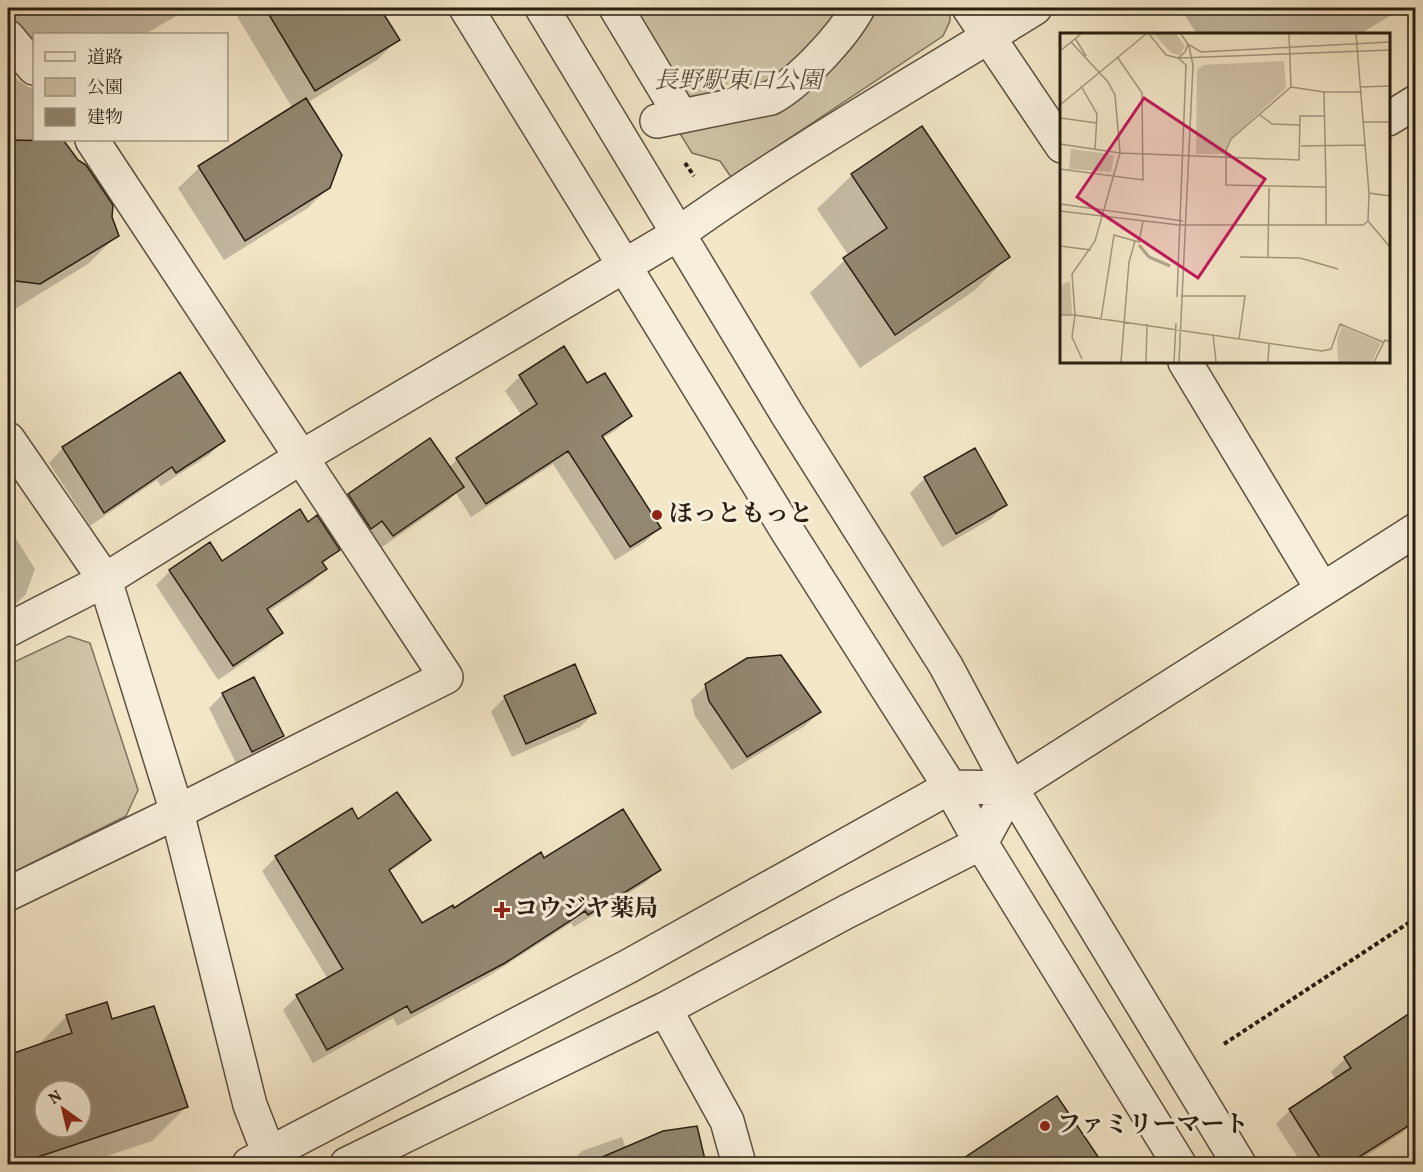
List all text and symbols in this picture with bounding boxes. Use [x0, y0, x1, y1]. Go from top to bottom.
legend [33, 33, 228, 141]
inset map [1060, 33, 1390, 363]
text: 道路 [87, 46, 123, 71]
park label: 長野駅東口公園 [654, 65, 826, 99]
text: 公園 [87, 76, 123, 101]
text: 建物 [87, 106, 123, 131]
place label: ほっともっと [669, 498, 813, 532]
marker: ほっともっと [650, 508, 664, 522]
place label: コウジヤ薬局 [514, 893, 658, 927]
marker: コウジヤ薬局 [495, 903, 509, 917]
north arrow [33, 1079, 93, 1139]
text: N [45, 1086, 67, 1111]
place label: ファミリーマート [1057, 1109, 1249, 1143]
marker: ファミリーマート [1038, 1119, 1052, 1133]

